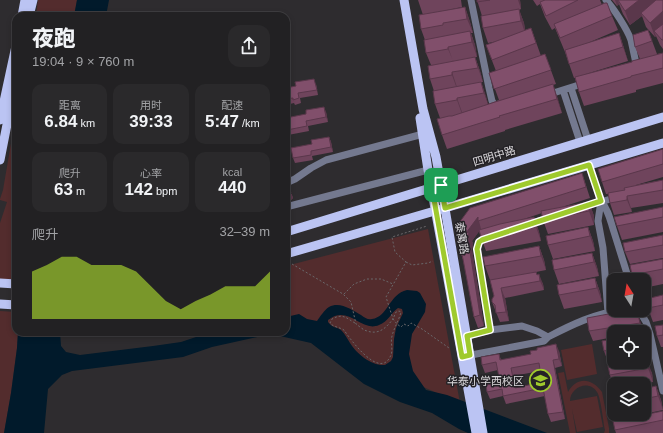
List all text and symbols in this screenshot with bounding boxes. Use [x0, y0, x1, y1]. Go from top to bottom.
button: share [228, 25, 270, 67]
text: 夜跑 [32, 26, 76, 51]
text: 19:04 · 9 × 760 m [32, 54, 134, 69]
text: 距离 [59, 99, 81, 111]
text: 用时 [140, 99, 162, 111]
text: 配速 [221, 99, 243, 111]
text: 6.84 [44, 112, 77, 131]
text: 39:33 [129, 112, 173, 131]
text: 5:47 [205, 112, 239, 131]
text: km [77, 117, 95, 129]
text: /km [239, 117, 260, 129]
street label: 四明中路 [471, 144, 517, 168]
text: kcal [223, 166, 242, 178]
text: 爬升 [59, 167, 81, 179]
text: 心率 [140, 167, 162, 179]
pin [424, 168, 458, 202]
icon: arrive [430, 174, 452, 196]
text: 440 [218, 178, 247, 197]
text: 63 [54, 180, 73, 199]
text: 142 [125, 180, 153, 199]
text: m [73, 185, 85, 197]
text: bpm [153, 185, 177, 197]
street label: 泰寓路 [453, 221, 471, 255]
text: 32–39 m [219, 224, 270, 239]
text: 爬升 [32, 227, 58, 242]
north arrow [607, 273, 651, 317]
map controls [607, 273, 651, 421]
button: locate [607, 325, 651, 369]
school or university icon: 华泰小学西校区 [527, 368, 553, 394]
place label: 华泰小学西校区 [447, 375, 524, 387]
button: layers [607, 377, 651, 421]

